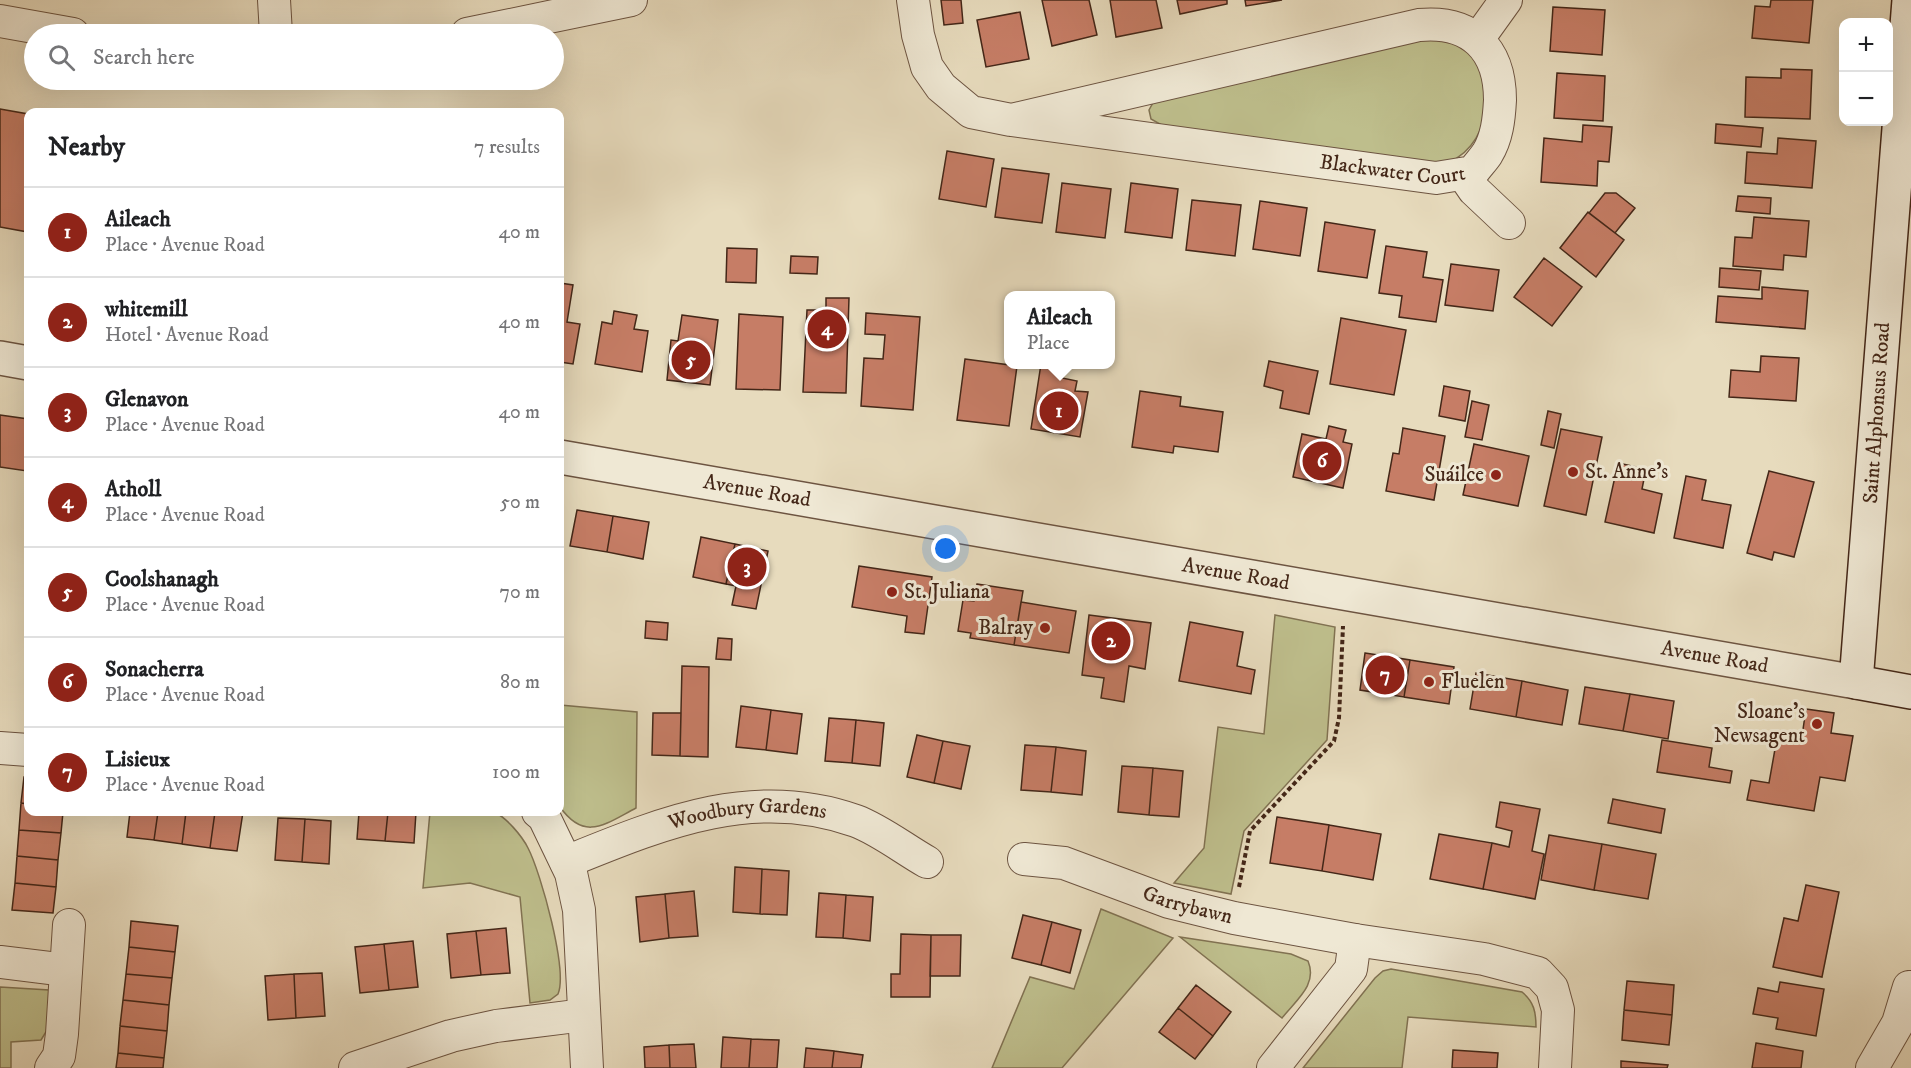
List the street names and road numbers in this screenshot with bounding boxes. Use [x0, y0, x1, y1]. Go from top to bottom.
street label: Blackwater Court [1318, 149, 1468, 192]
street label: Saint Alphonsus Road [1858, 321, 1896, 505]
street label: Avenue Road [701, 469, 813, 513]
street label: Avenue Road [1180, 552, 1292, 597]
street label: Avenue Road [1659, 635, 1771, 680]
street label: Woodbury Gardens [664, 793, 829, 836]
street label: Garrybawn [1139, 880, 1235, 930]

